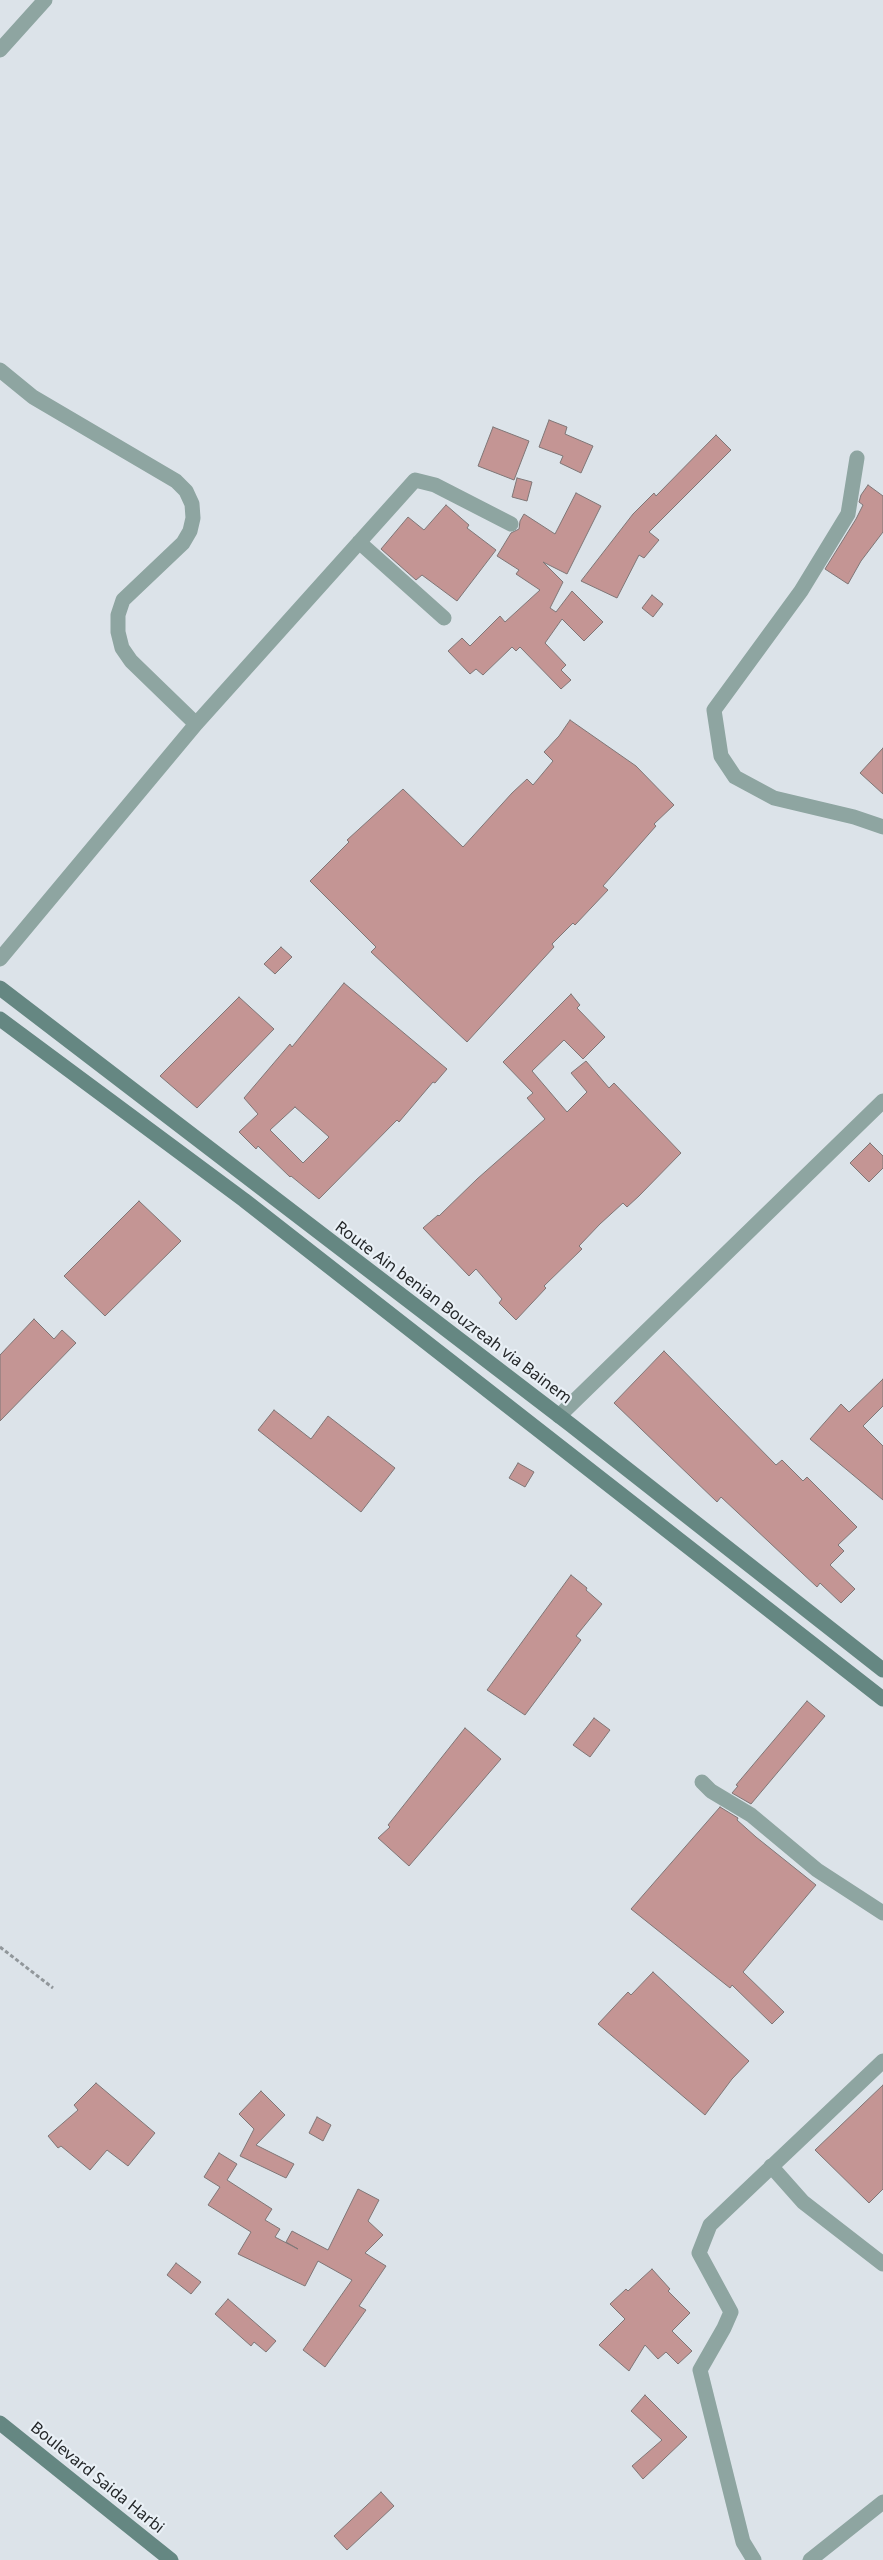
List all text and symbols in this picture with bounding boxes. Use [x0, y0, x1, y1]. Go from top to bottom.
street label: Route Ain benian Bouzreah via Bainem [331, 1218, 575, 1408]
street label: Boulevard Saida Harbi [26, 2418, 168, 2538]

